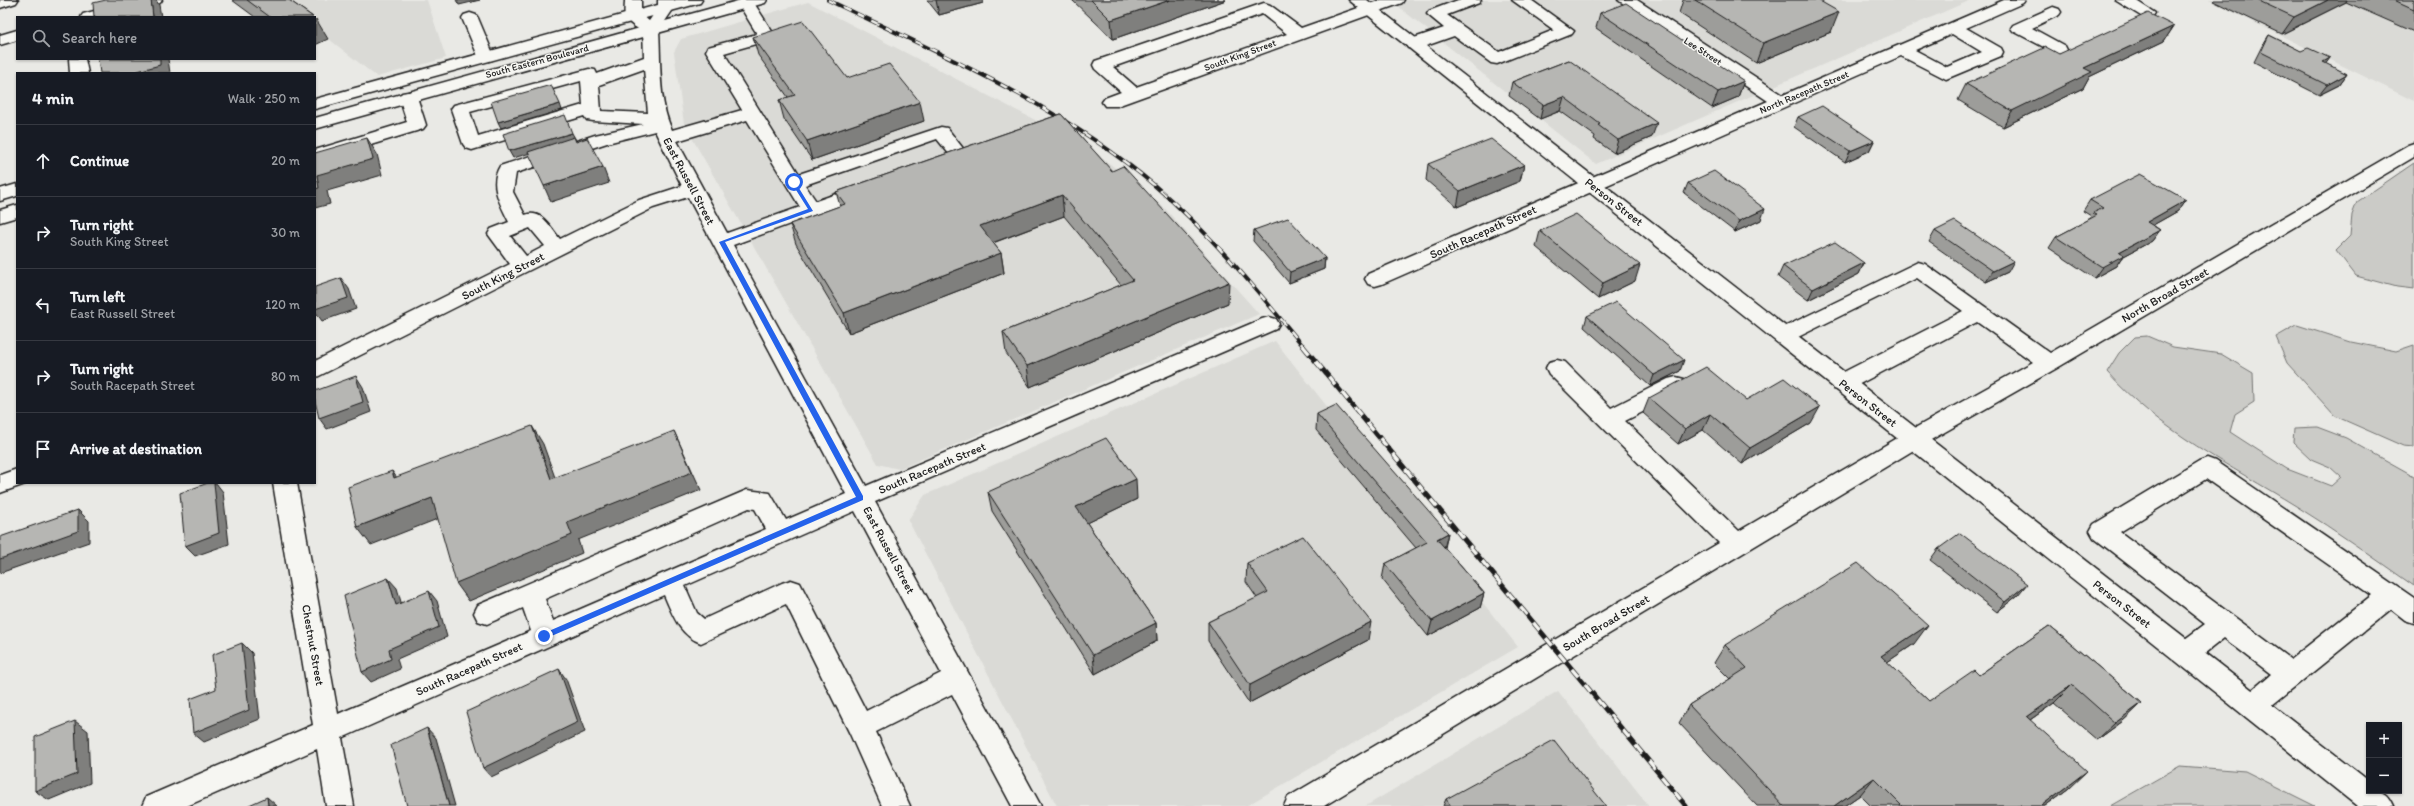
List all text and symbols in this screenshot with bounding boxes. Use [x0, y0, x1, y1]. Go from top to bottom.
search box [16, 16, 316, 60]
icon: search [30, 27, 52, 49]
text: Search here [62, 29, 137, 47]
street label: Lee Street [1681, 34, 1725, 68]
street label: South King Street [1202, 36, 1278, 74]
street label: South Eastern Boulevard [484, 41, 591, 81]
street label: North Racepath Street [1757, 67, 1851, 117]
text: 4 min [32, 88, 74, 108]
text: Walk · 250 m [228, 91, 300, 106]
street label: East Russell Street [660, 135, 718, 228]
icon: ahead [32, 150, 54, 172]
text: Continue [70, 152, 129, 170]
text: 20 m [271, 153, 300, 168]
route start [785, 173, 803, 191]
street label: Person Street [1582, 175, 1646, 229]
street label: South Racepath Street [1427, 202, 1539, 262]
text: Turn right [70, 216, 134, 234]
icon: right [32, 222, 54, 244]
text: 30 m [271, 225, 300, 240]
text: South King Street [70, 234, 169, 249]
street label: South King Street [459, 249, 547, 303]
street label: North Broad Street [2119, 264, 2211, 326]
text: Turn left [70, 288, 125, 306]
icon: left [32, 294, 54, 316]
text: 120 m [265, 297, 300, 312]
text: East Russell Street [70, 306, 175, 321]
text: Turn right [70, 360, 134, 378]
icon: right [32, 366, 54, 388]
text: 80 m [271, 369, 300, 384]
street label: Person Street [1836, 376, 1900, 430]
text: South Racepath Street [70, 378, 195, 393]
icon: arrive [32, 438, 54, 460]
street label: South Racepath Street [876, 439, 988, 497]
text: Arrive at destination [70, 440, 202, 458]
street label: East Russell Street [860, 504, 918, 597]
street label: Person Street [2090, 577, 2154, 631]
street label: South Broad Street [1560, 591, 1652, 654]
street label: Chestnut Street [299, 603, 327, 687]
route end [535, 627, 553, 645]
street label: South Racepath Street [413, 639, 525, 699]
map controls [2366, 722, 2402, 794]
button: + [2366, 722, 2402, 758]
button: − [2366, 758, 2402, 794]

